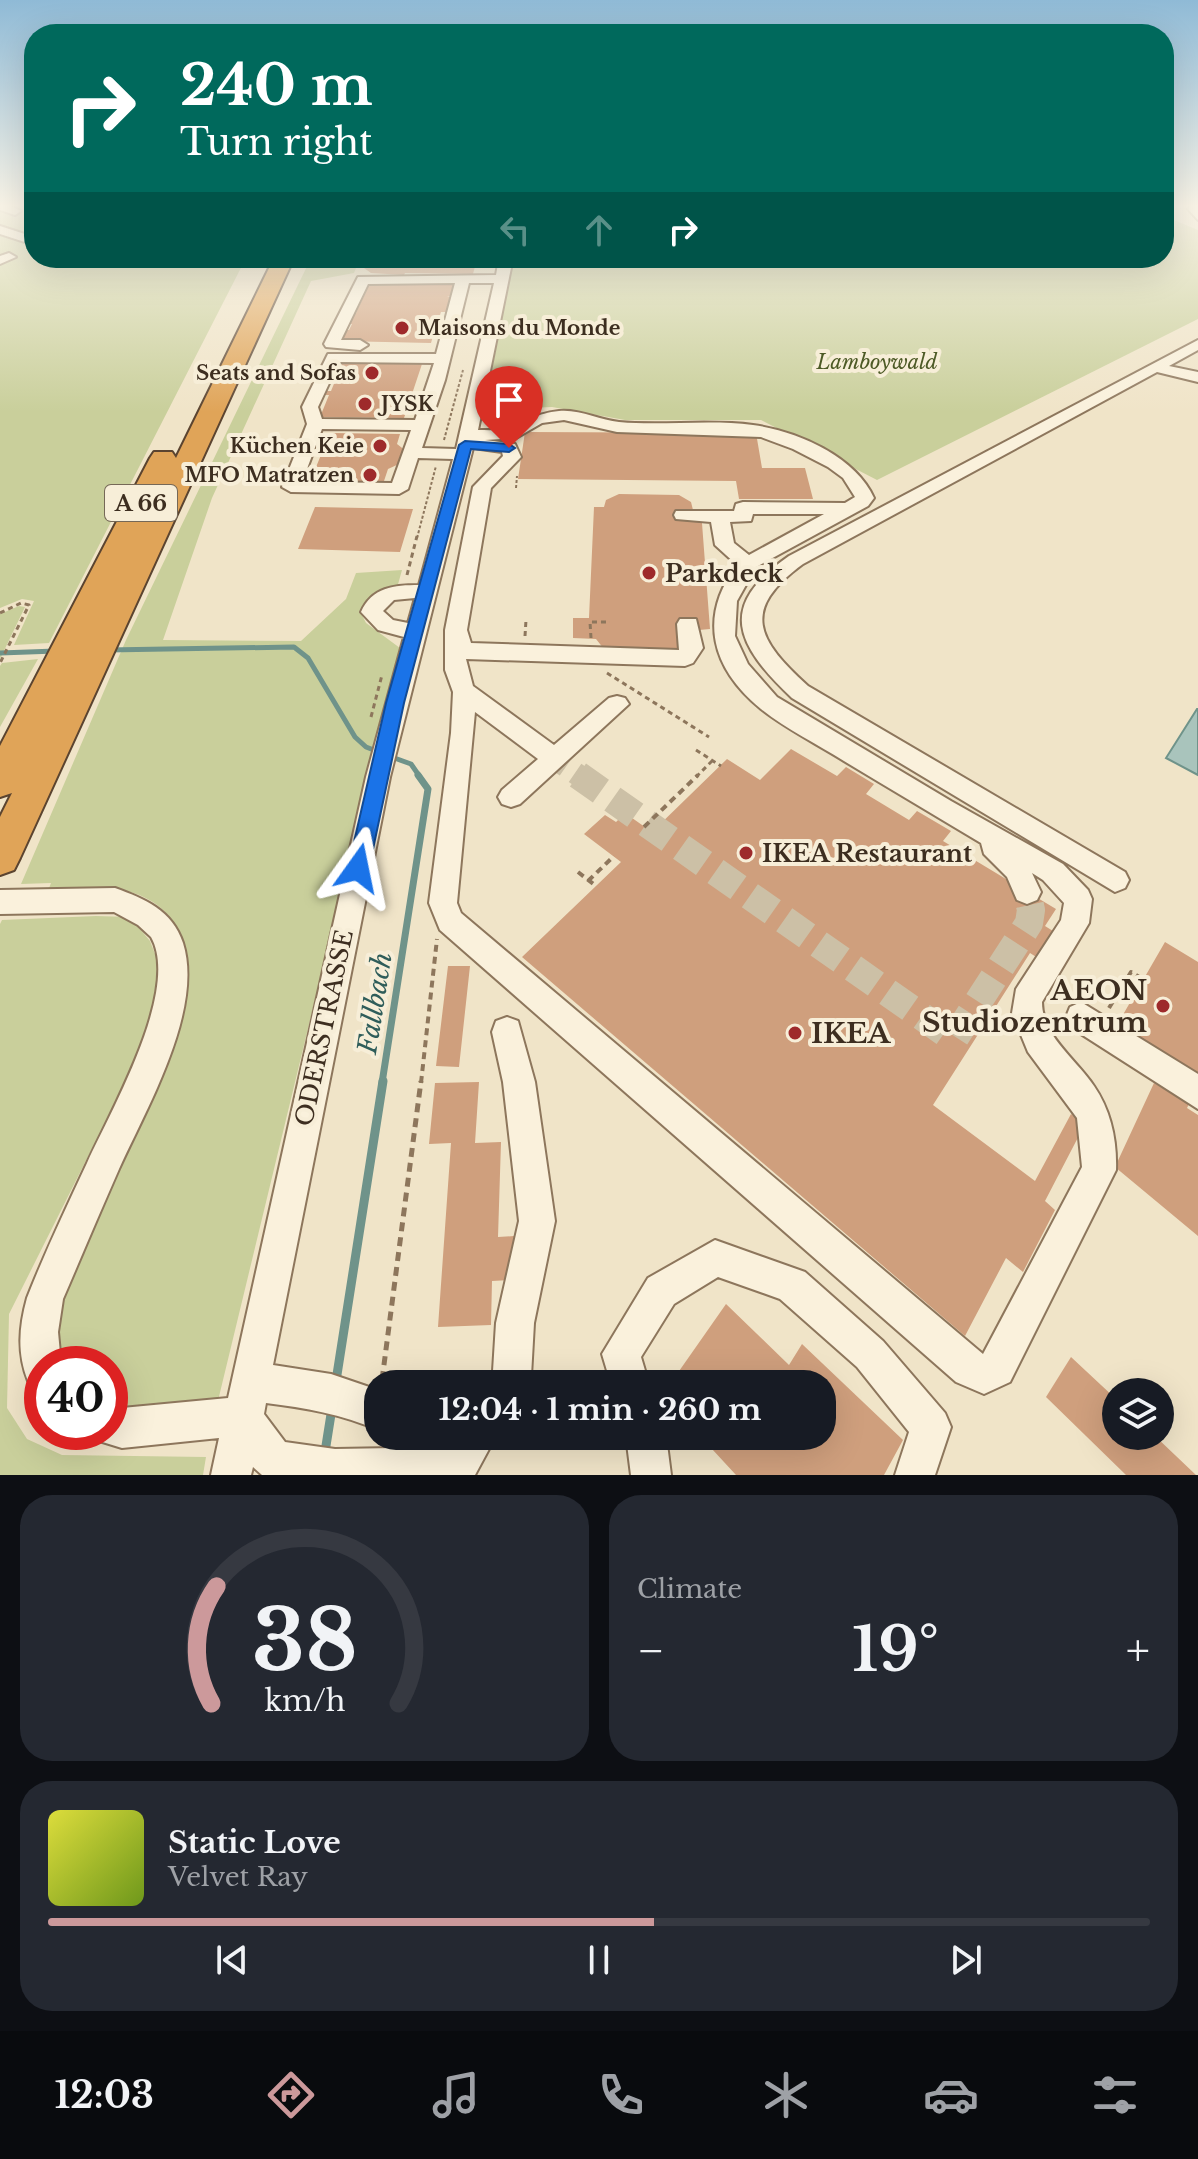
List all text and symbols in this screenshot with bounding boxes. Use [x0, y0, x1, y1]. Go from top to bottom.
text: 240 m [180, 51, 373, 120]
icon: right [48, 56, 152, 160]
text: Turn right [180, 120, 373, 165]
icon: left [493, 208, 537, 252]
icon: ahead [577, 208, 621, 252]
icon: right [661, 208, 705, 252]
place label: Maisons du Monde [418, 316, 620, 340]
marker: Maisons du Monde [393, 319, 411, 337]
park label: Lamboywald [816, 350, 937, 374]
place label: Seats and Sofas [196, 361, 356, 385]
marker: Seats and Sofas [363, 364, 381, 382]
pin [475, 366, 543, 448]
icon: arrive [487, 378, 531, 422]
place label: JYSK [377, 392, 434, 416]
marker: JYSK [356, 395, 374, 413]
place label: Küchen Keie [230, 434, 364, 458]
marker: Küchen Keie [371, 437, 389, 455]
place label: MFO Matratzen [184, 463, 354, 487]
marker: MFO Matratzen [361, 466, 379, 484]
road number: A 66 [105, 485, 177, 521]
place label: Parkdeck [665, 559, 784, 588]
marker: Parkdeck [640, 564, 658, 582]
position arrow [316, 826, 400, 910]
place label: IKEA Restaurant [762, 839, 973, 868]
marker: IKEA Restaurant [737, 844, 755, 862]
street label: ODERSTRASSE [289, 927, 359, 1129]
water label: Fallbach [351, 950, 399, 1057]
place label: AEON Studiozentrum [922, 973, 1147, 1040]
marker: AEON Studiozentrum [1154, 997, 1172, 1015]
place label: IKEA [811, 1016, 891, 1051]
marker: IKEA [786, 1024, 804, 1042]
speed limit sign: 40 [24, 1346, 128, 1450]
map controls [1102, 1378, 1174, 1450]
button: layers [1102, 1378, 1174, 1450]
text: 12:04 · 1 min · 260 m [439, 1391, 761, 1428]
text: Climate [637, 1573, 742, 1605]
text: 38 [252, 1589, 357, 1692]
text: 19° [852, 1613, 939, 1687]
text: − [637, 1623, 665, 1678]
text: + [1126, 1623, 1150, 1678]
text: km/h [264, 1683, 345, 1719]
text: Static Love [168, 1824, 341, 1861]
text: Velvet Ray [168, 1861, 308, 1893]
icon: previous [210, 1938, 254, 1982]
icon: pause [577, 1938, 621, 1982]
icon: next [944, 1938, 988, 1982]
icon: directions [263, 2067, 319, 2123]
icon: music [428, 2067, 484, 2123]
icon: phone [593, 2067, 649, 2123]
icon: climate [758, 2067, 814, 2123]
icon: car [923, 2067, 979, 2123]
icon: filters [1087, 2067, 1143, 2123]
text: 12:03 [54, 2073, 154, 2118]

